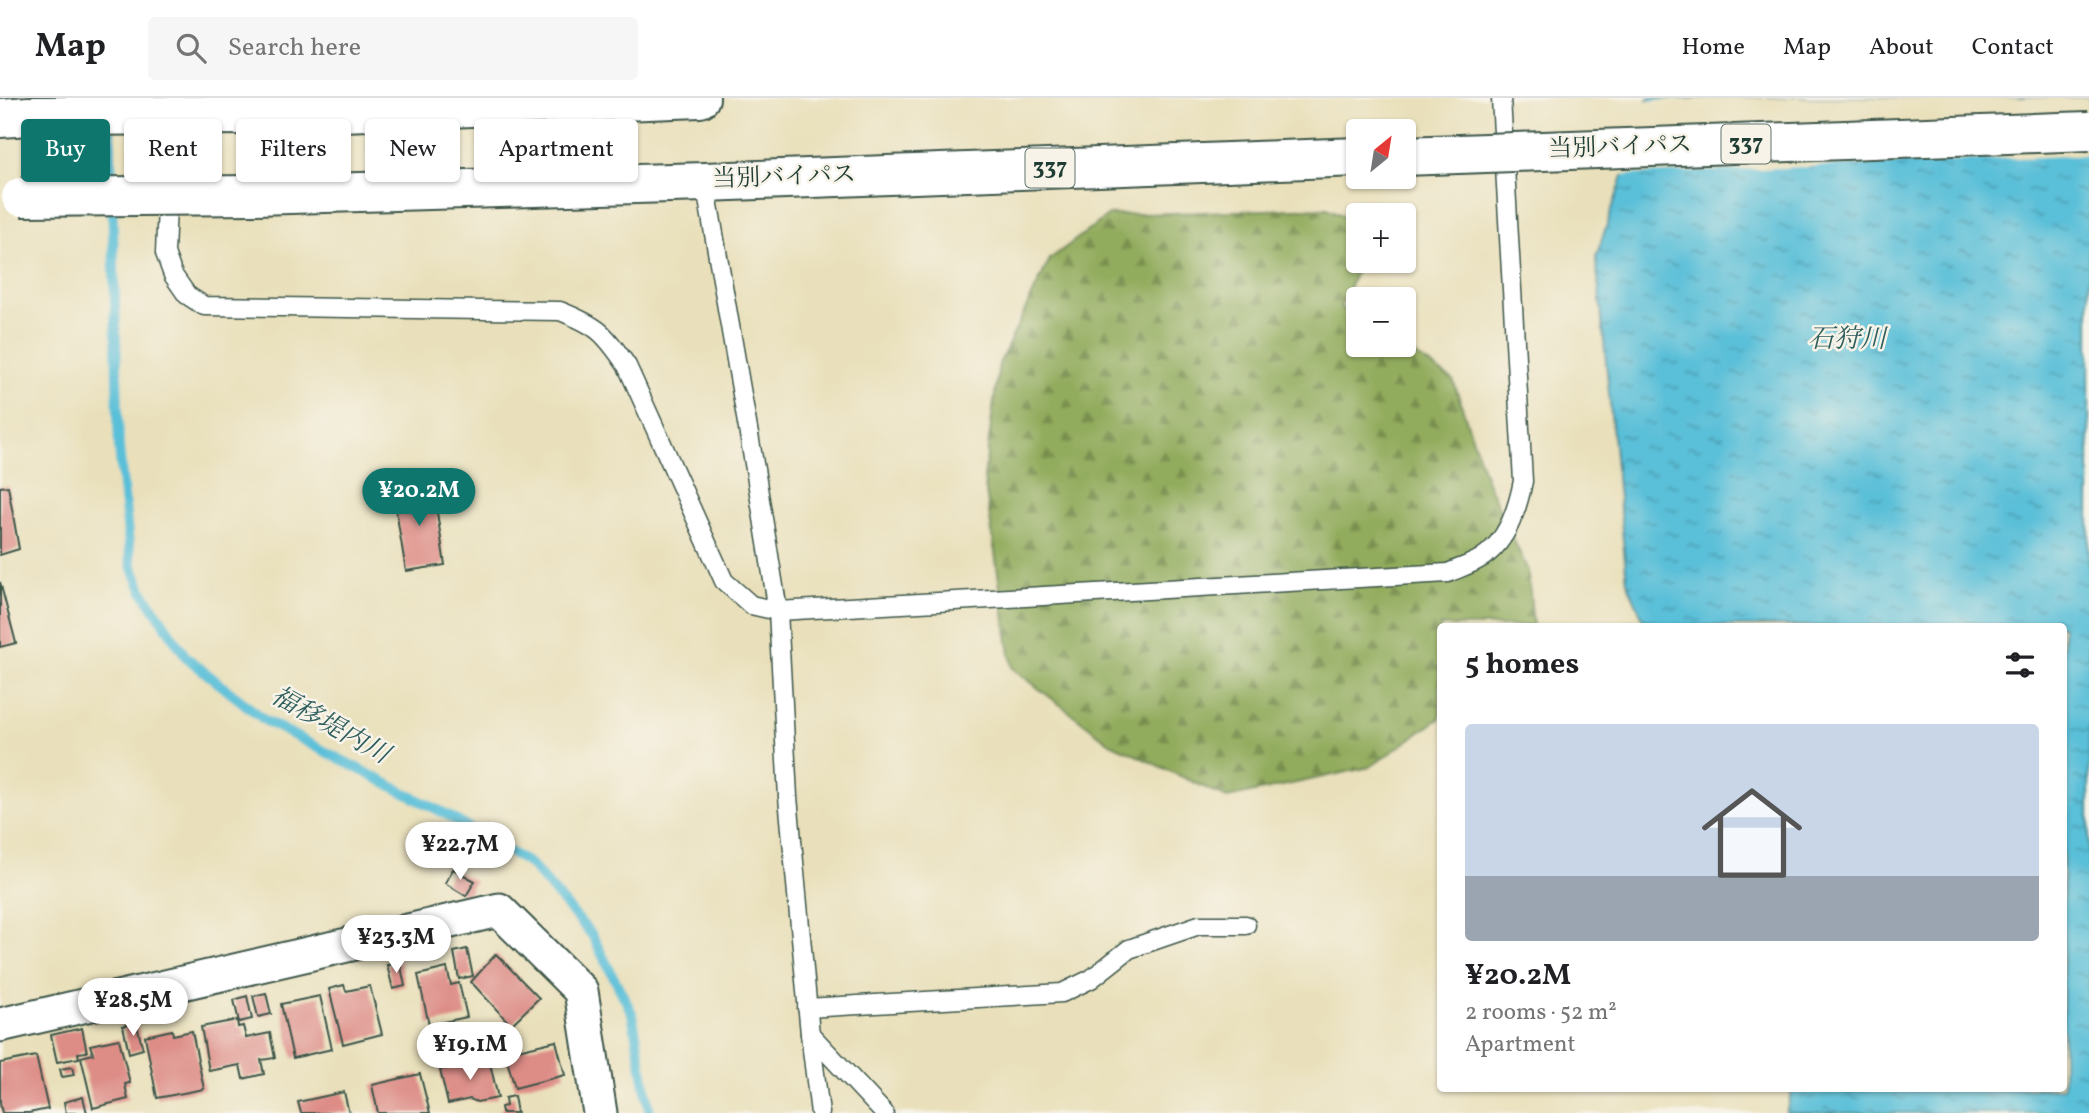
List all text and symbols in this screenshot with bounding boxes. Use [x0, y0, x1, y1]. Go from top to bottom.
search box [148, 17, 638, 80]
text: Map [35, 25, 106, 71]
icon: search [172, 29, 210, 67]
text: Search here [228, 30, 361, 66]
text: Home [1681, 31, 1745, 65]
text: Map [1783, 31, 1831, 65]
text: About [1869, 31, 1934, 65]
text: Contact [1972, 31, 2054, 65]
chip: Buy [21, 119, 110, 182]
chip: Rent [124, 119, 222, 182]
chip: Filters [236, 119, 351, 182]
chip: New [365, 119, 460, 182]
chip: Apartment [474, 119, 638, 182]
north arrow [1346, 119, 1416, 189]
map controls [1346, 119, 1416, 357]
road number: 337 [1722, 124, 1770, 164]
street label: 当別バイパス [1548, 129, 1692, 167]
road number: 337 [1026, 148, 1074, 188]
street label: 当別バイパス [712, 159, 856, 197]
button: + [1346, 203, 1416, 273]
button: − [1346, 287, 1416, 357]
water label: 石狩川 [1808, 322, 1889, 358]
pin: ¥20.2M [362, 468, 476, 528]
text: ¥20.2M [378, 475, 460, 507]
text: 5 homes [1465, 644, 1579, 686]
icon: filters [2001, 646, 2039, 684]
water label: 福移堤内川 [264, 679, 398, 775]
icon: home [1689, 770, 1815, 896]
pin: ¥22.7M [403, 822, 517, 882]
text: ¥22.7M [421, 829, 499, 861]
pin: ¥23.3M [339, 916, 453, 975]
text: ¥23.3M [357, 922, 435, 954]
text: ¥20.2M [1465, 955, 1571, 997]
pin: ¥28.5M [76, 978, 190, 1038]
text: ¥28.5M [94, 985, 172, 1017]
text: 2 rooms · 52 m² [1465, 997, 1617, 1029]
pin: ¥19.1M [413, 1023, 527, 1082]
text: ¥19.1M [433, 1029, 507, 1061]
text: Apartment [1465, 1029, 1576, 1061]

